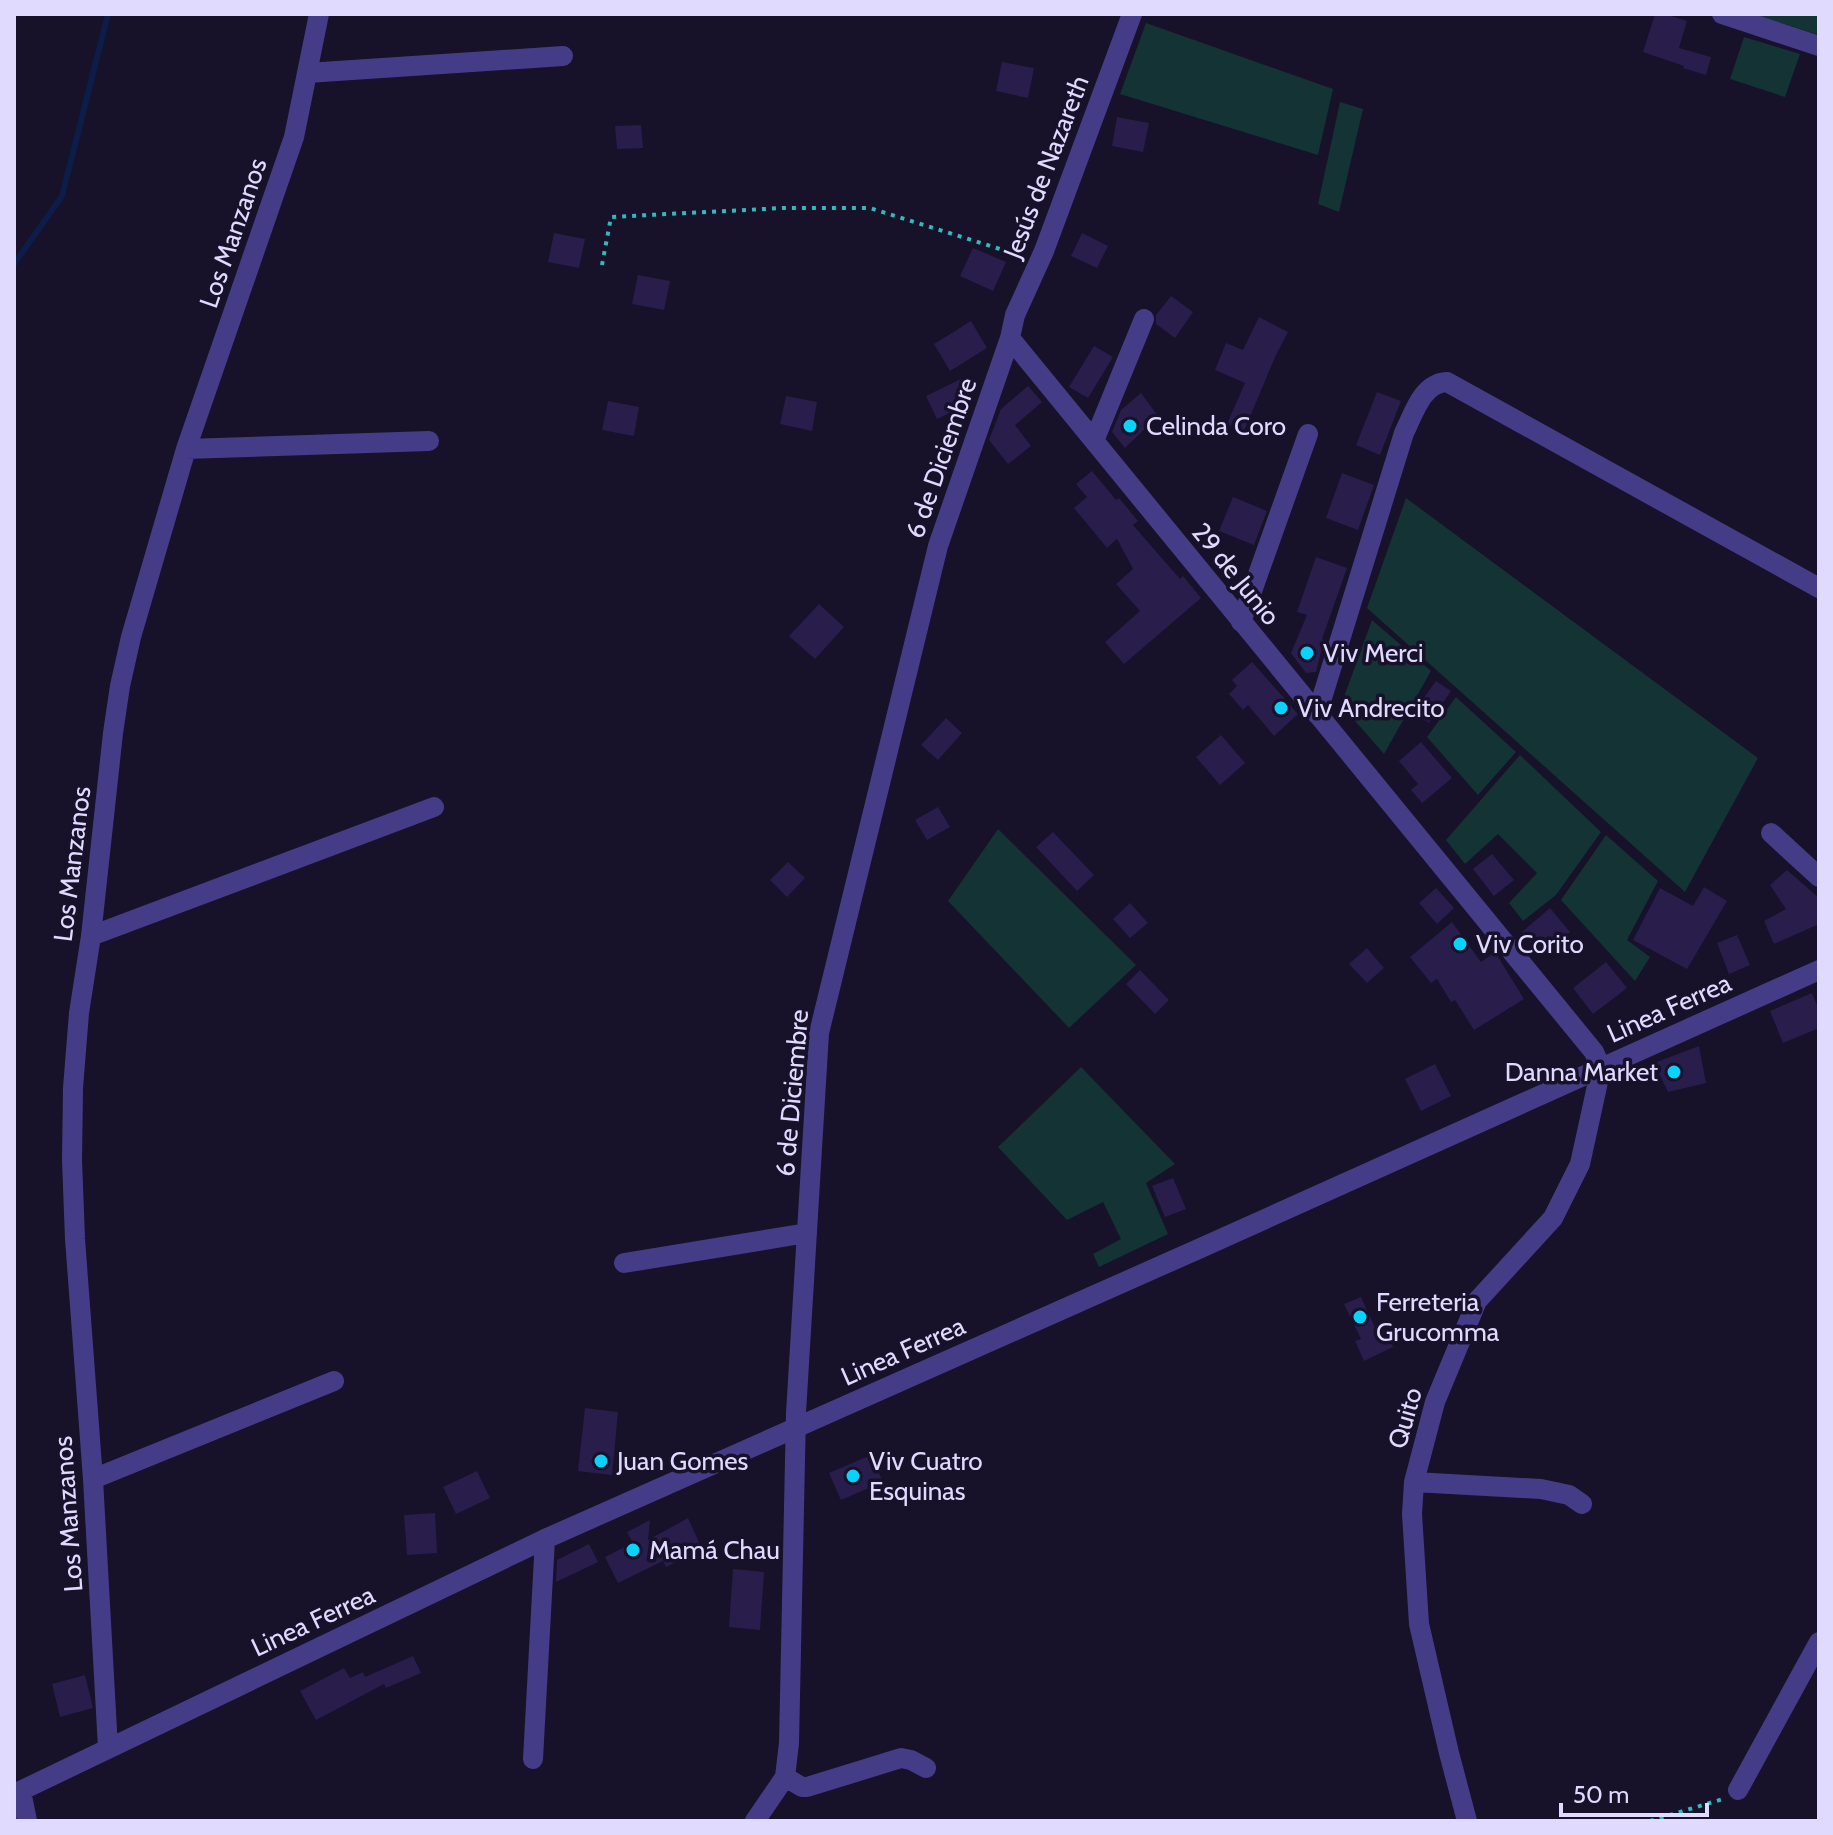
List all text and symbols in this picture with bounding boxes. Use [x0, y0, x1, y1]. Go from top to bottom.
street label: Jesús de Nazareth [996, 71, 1096, 264]
street label: Los Manzanos [192, 154, 274, 312]
street label: 6 de Diciembre [899, 374, 983, 542]
place label: Celinda Coro [1146, 410, 1286, 442]
marker: Celinda Coro [1121, 417, 1139, 435]
street label: 29 de Junio [1185, 516, 1287, 632]
place label: Viv Merci [1323, 637, 1423, 669]
marker: Viv Merci [1298, 644, 1316, 662]
place label: Viv Andrecito [1297, 692, 1445, 724]
marker: Viv Andrecito [1272, 699, 1290, 717]
street label: Los Manzanos [47, 784, 97, 943]
place label: Viv Corito [1476, 928, 1584, 960]
marker: Viv Corito [1451, 935, 1469, 953]
street label: Linea Ferrea [1602, 966, 1736, 1050]
street label: 6 de Diciembre [769, 1008, 815, 1178]
place label: Danna Market [1505, 1056, 1658, 1088]
marker: Danna Market [1665, 1063, 1683, 1081]
place label: Ferreteria Grucomma [1376, 1286, 1500, 1348]
marker: Ferreteria Grucomma [1351, 1308, 1369, 1326]
street label: Linea Ferrea [836, 1309, 970, 1393]
street label: Quito [1381, 1384, 1429, 1452]
street label: Los Manzanos [47, 1435, 89, 1593]
place label: Juan Gomes [616, 1445, 749, 1477]
place label: Viv Cuatro Esquinas [869, 1445, 983, 1507]
marker: Juan Gomes [592, 1452, 610, 1470]
marker: Viv Cuatro Esquinas [844, 1467, 862, 1485]
place label: Mamá Chau [649, 1534, 780, 1566]
marker: Mamá Chau [624, 1541, 642, 1559]
street label: Linea Ferrea [246, 1578, 380, 1663]
scale bar [1561, 1767, 1707, 1817]
text: 50 m [1573, 1780, 1629, 1809]

